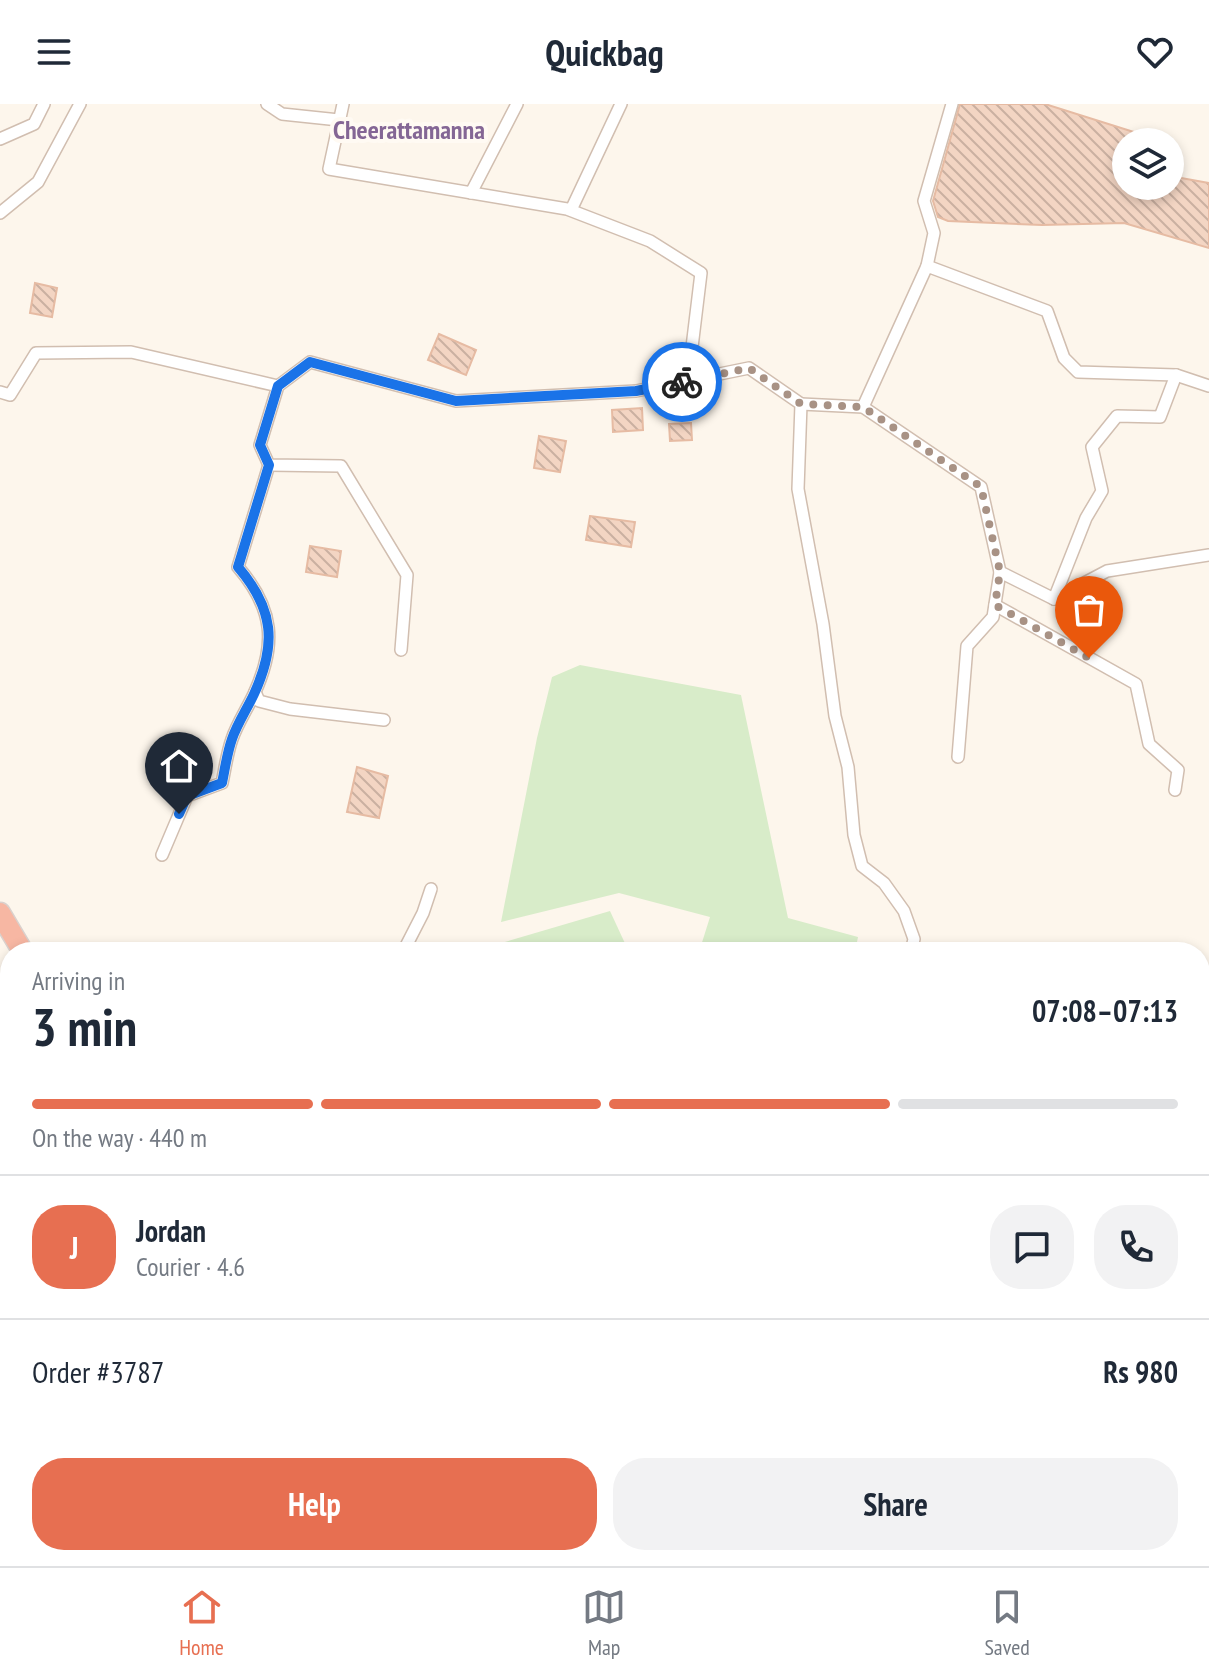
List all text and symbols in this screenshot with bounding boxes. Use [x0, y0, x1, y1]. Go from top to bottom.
text: Quickbag [545, 29, 664, 76]
icon: menu [32, 30, 76, 74]
icon: heart [1133, 30, 1177, 74]
district label: Cheerattamanna [333, 113, 485, 146]
map controls [1112, 128, 1184, 200]
button: layers [1112, 128, 1184, 200]
courier [642, 342, 722, 422]
icon: bike [660, 360, 704, 404]
pin [1055, 576, 1123, 658]
icon: bag [1067, 588, 1111, 632]
pin [145, 732, 213, 814]
icon: home [157, 744, 201, 788]
text: Arriving in [32, 964, 125, 997]
text: 07:08–07:13 [1032, 991, 1178, 1030]
text: 3 min [32, 993, 137, 1060]
text: On the way · 440 m [32, 1121, 207, 1154]
button: chat [990, 1205, 1074, 1289]
button: phone [1094, 1205, 1178, 1289]
text: Jordan [136, 1211, 206, 1250]
text: J [70, 1228, 78, 1267]
text: Courier · 4.6 [136, 1250, 245, 1283]
text: Order #3787 [32, 1352, 164, 1391]
text: Rs 980 [1103, 1352, 1178, 1391]
button: Help [32, 1458, 597, 1550]
button: Share [613, 1458, 1178, 1550]
tab: Home [179, 1585, 224, 1661]
tab: Map [582, 1585, 626, 1661]
tab: Saved [984, 1585, 1030, 1661]

